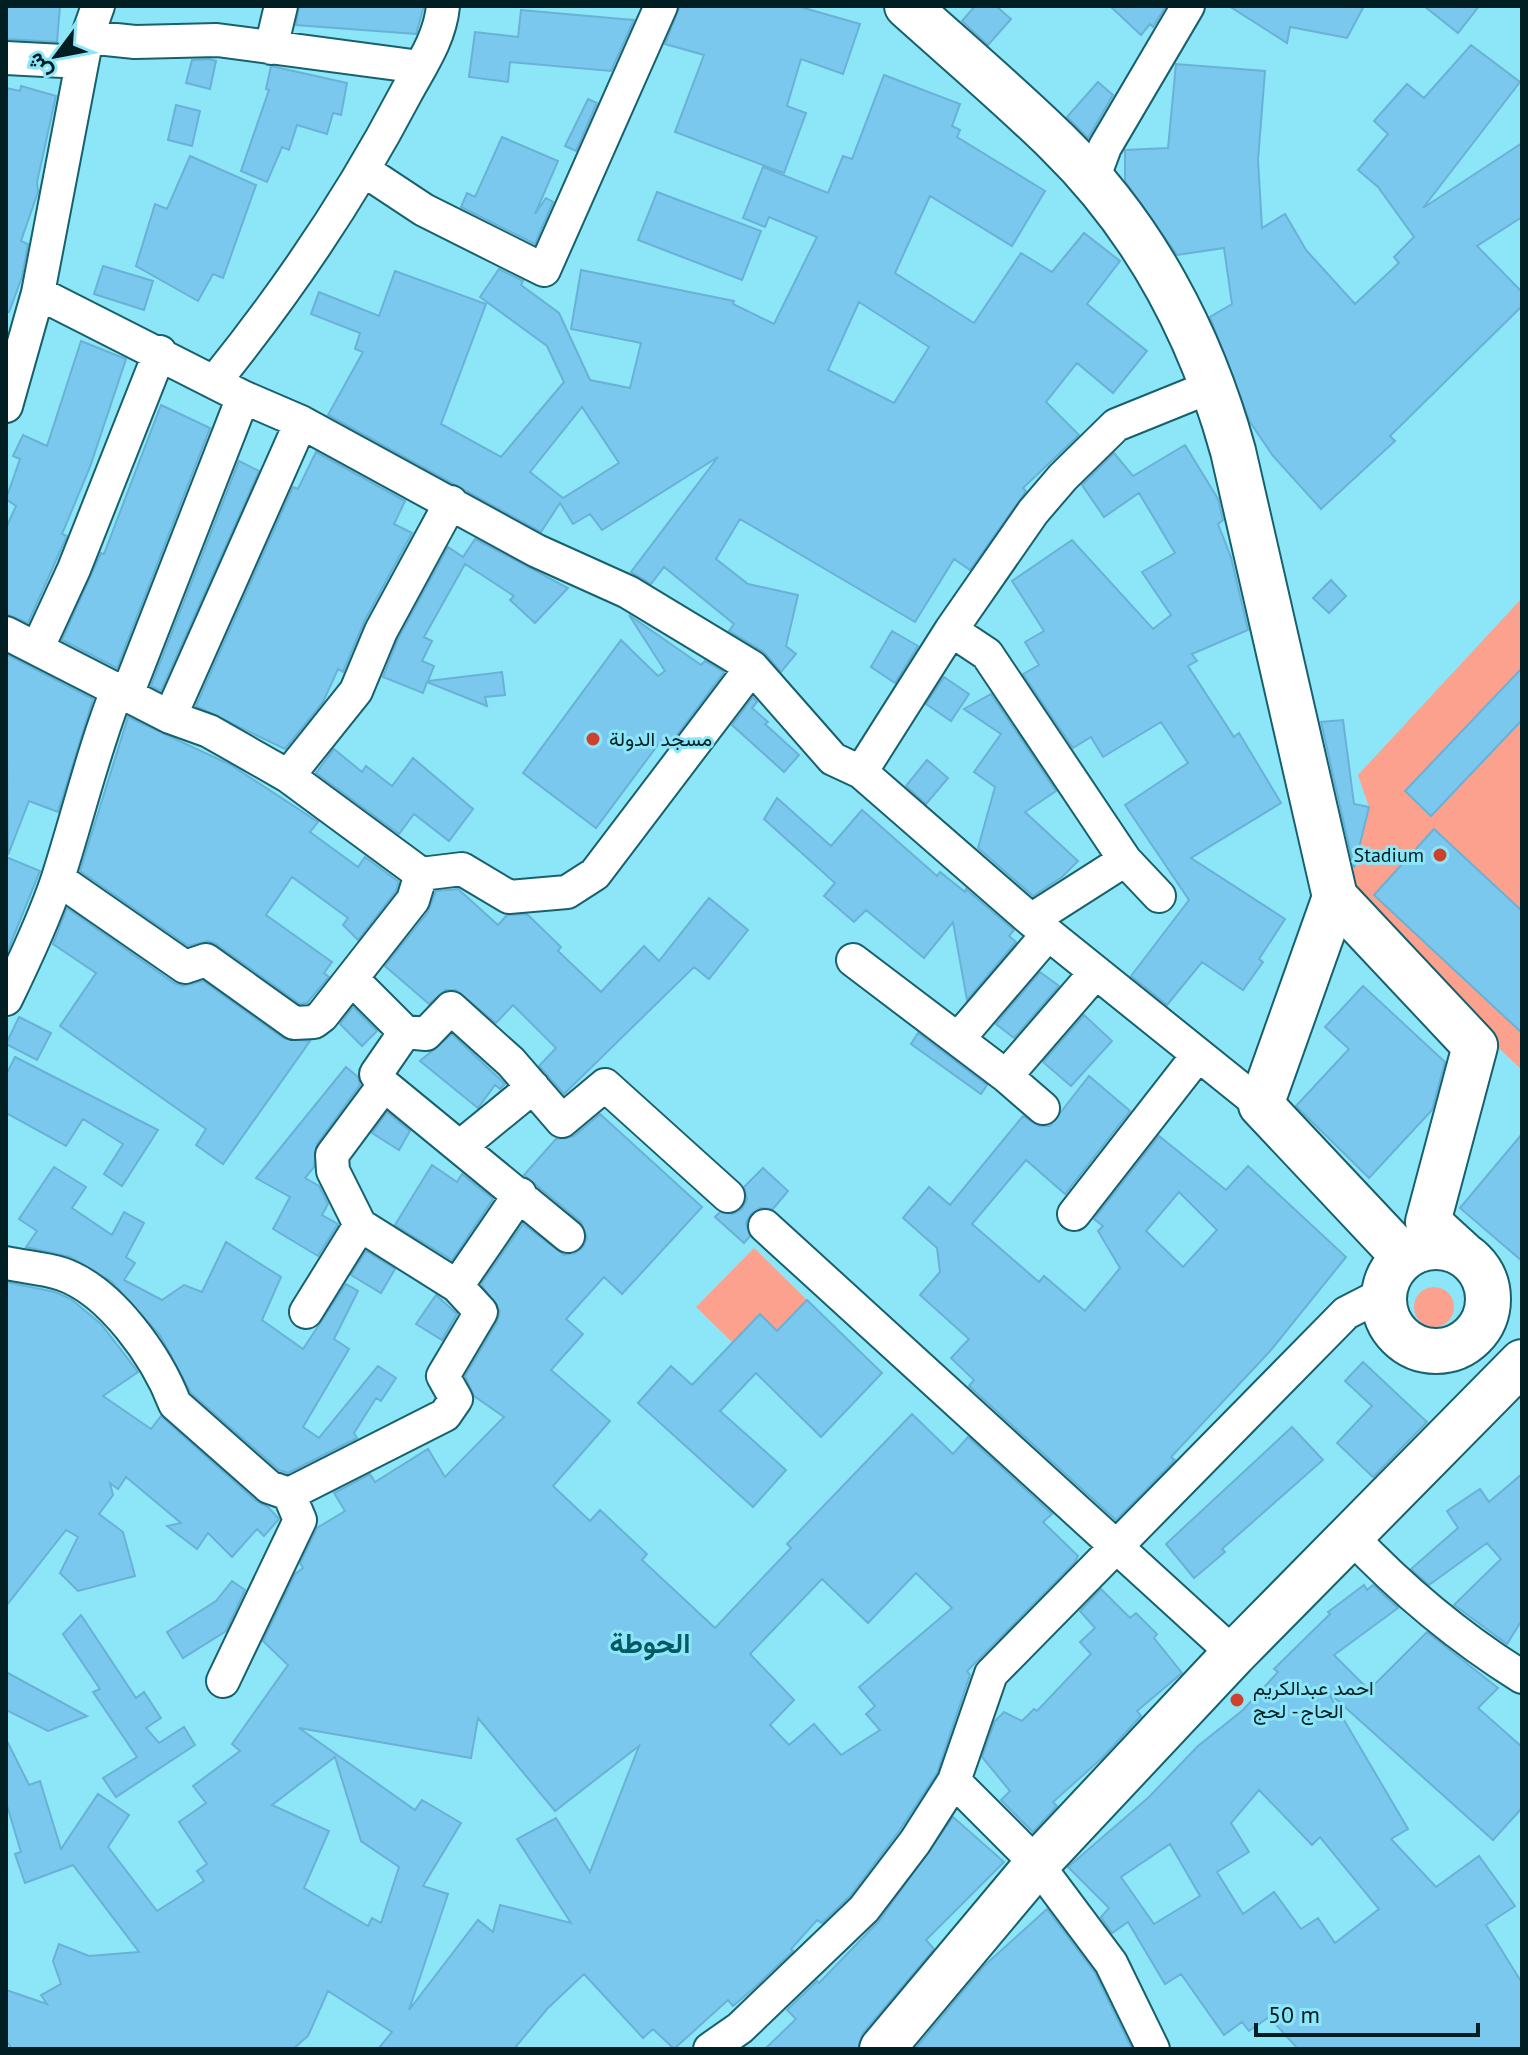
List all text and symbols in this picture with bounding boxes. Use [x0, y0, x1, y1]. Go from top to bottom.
north arrow [16, 16, 96, 96]
text: ش [20, 48, 58, 85]
place label: مسجد الدولة [609, 726, 712, 752]
marker: مسجد الدولة [584, 730, 602, 748]
place label: Stadium [1354, 842, 1424, 868]
marker: Stadium [1431, 846, 1449, 864]
district label: الحوطة [610, 1624, 690, 1661]
place label: احمد عبدالكريم الحاج - لحج [1253, 1675, 1374, 1725]
marker: احمد عبدالكريم الحاج - لحج [1228, 1691, 1246, 1709]
scale bar [1256, 1987, 1478, 2037]
text: 50 m [1268, 1999, 1320, 2030]

